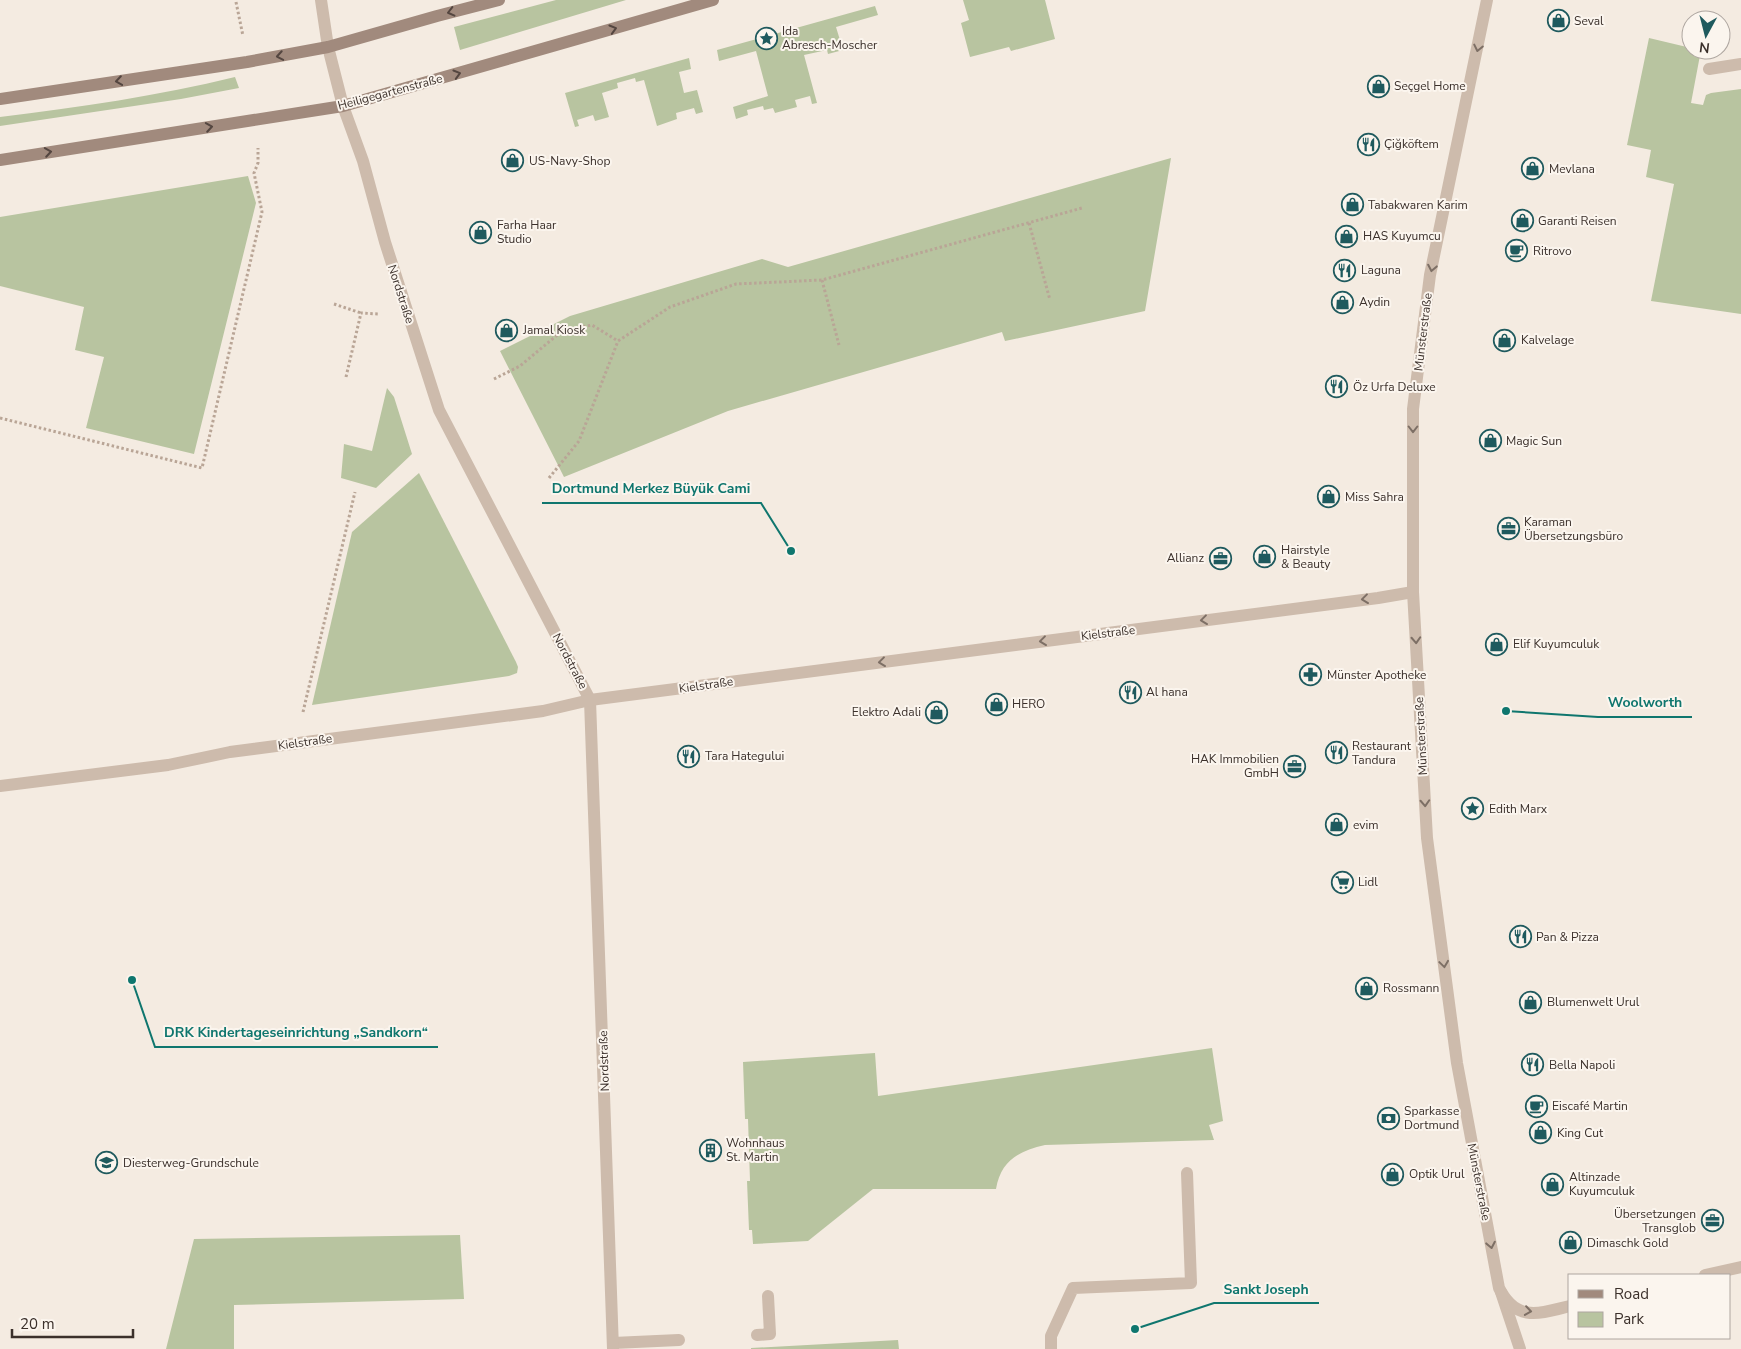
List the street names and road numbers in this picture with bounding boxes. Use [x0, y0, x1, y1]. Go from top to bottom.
street label: Heiligegartenstraße [336, 70, 444, 114]
street label: Nordstraße [384, 262, 418, 326]
street label: Münsterstraße [1410, 292, 1436, 372]
street label: Kielstraße [1080, 622, 1136, 644]
street label: Nordstraße [549, 630, 591, 692]
street label: Kielstraße [678, 673, 734, 697]
street label: Münsterstraße [1411, 696, 1431, 776]
street label: Kielstraße [277, 730, 333, 754]
street label: Nordstraße [595, 1030, 613, 1092]
street label: Münsterstraße [1464, 1142, 1494, 1222]

